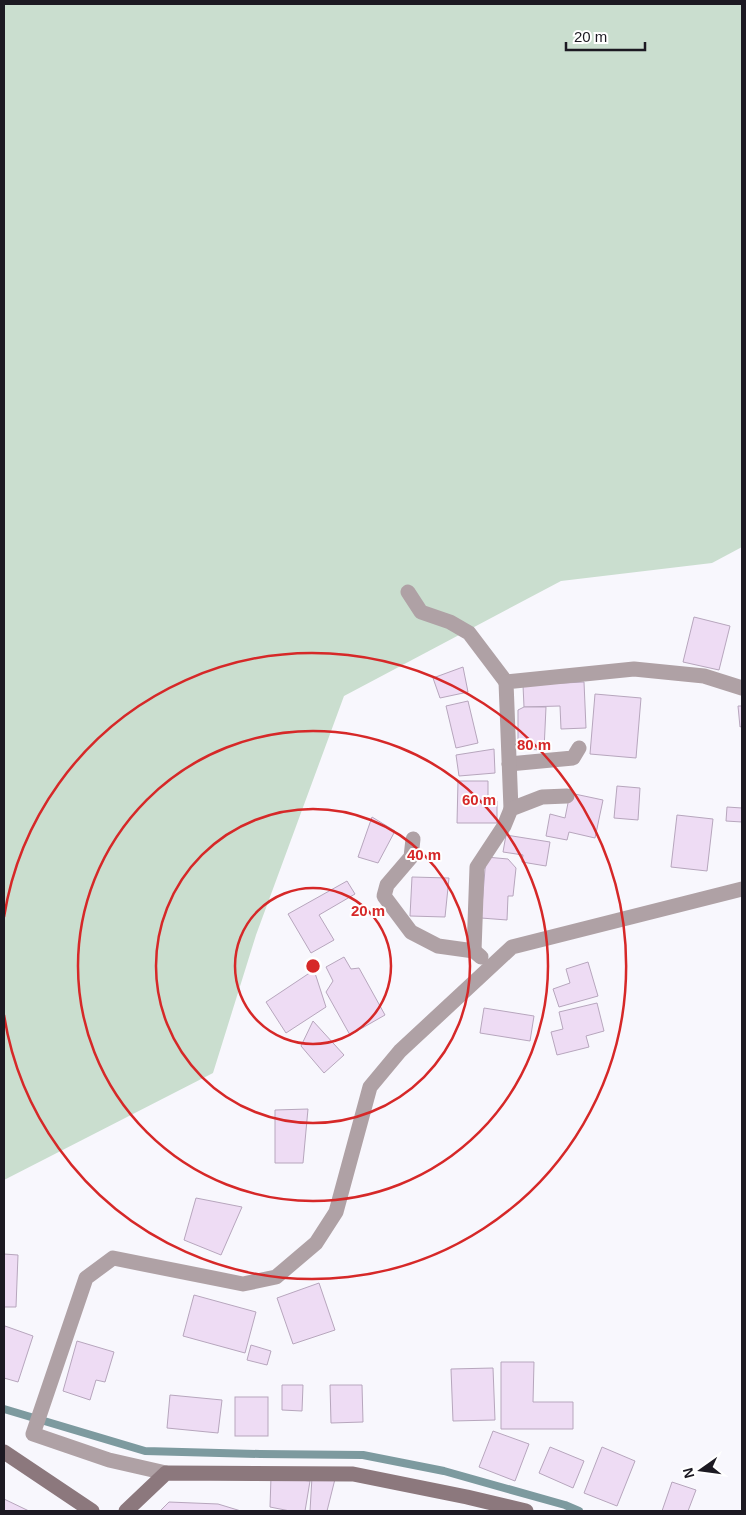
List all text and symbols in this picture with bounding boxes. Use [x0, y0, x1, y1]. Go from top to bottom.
scale bar [566, 20, 645, 52]
text: 20 m [574, 28, 607, 45]
text: 80 m [517, 736, 551, 753]
text: 60 m [462, 791, 496, 808]
text: 40 m [407, 846, 441, 863]
text: 20 m [351, 902, 385, 919]
centre of rings [304, 957, 322, 975]
north arrow [676, 1445, 726, 1495]
text: N [679, 1466, 697, 1480]

